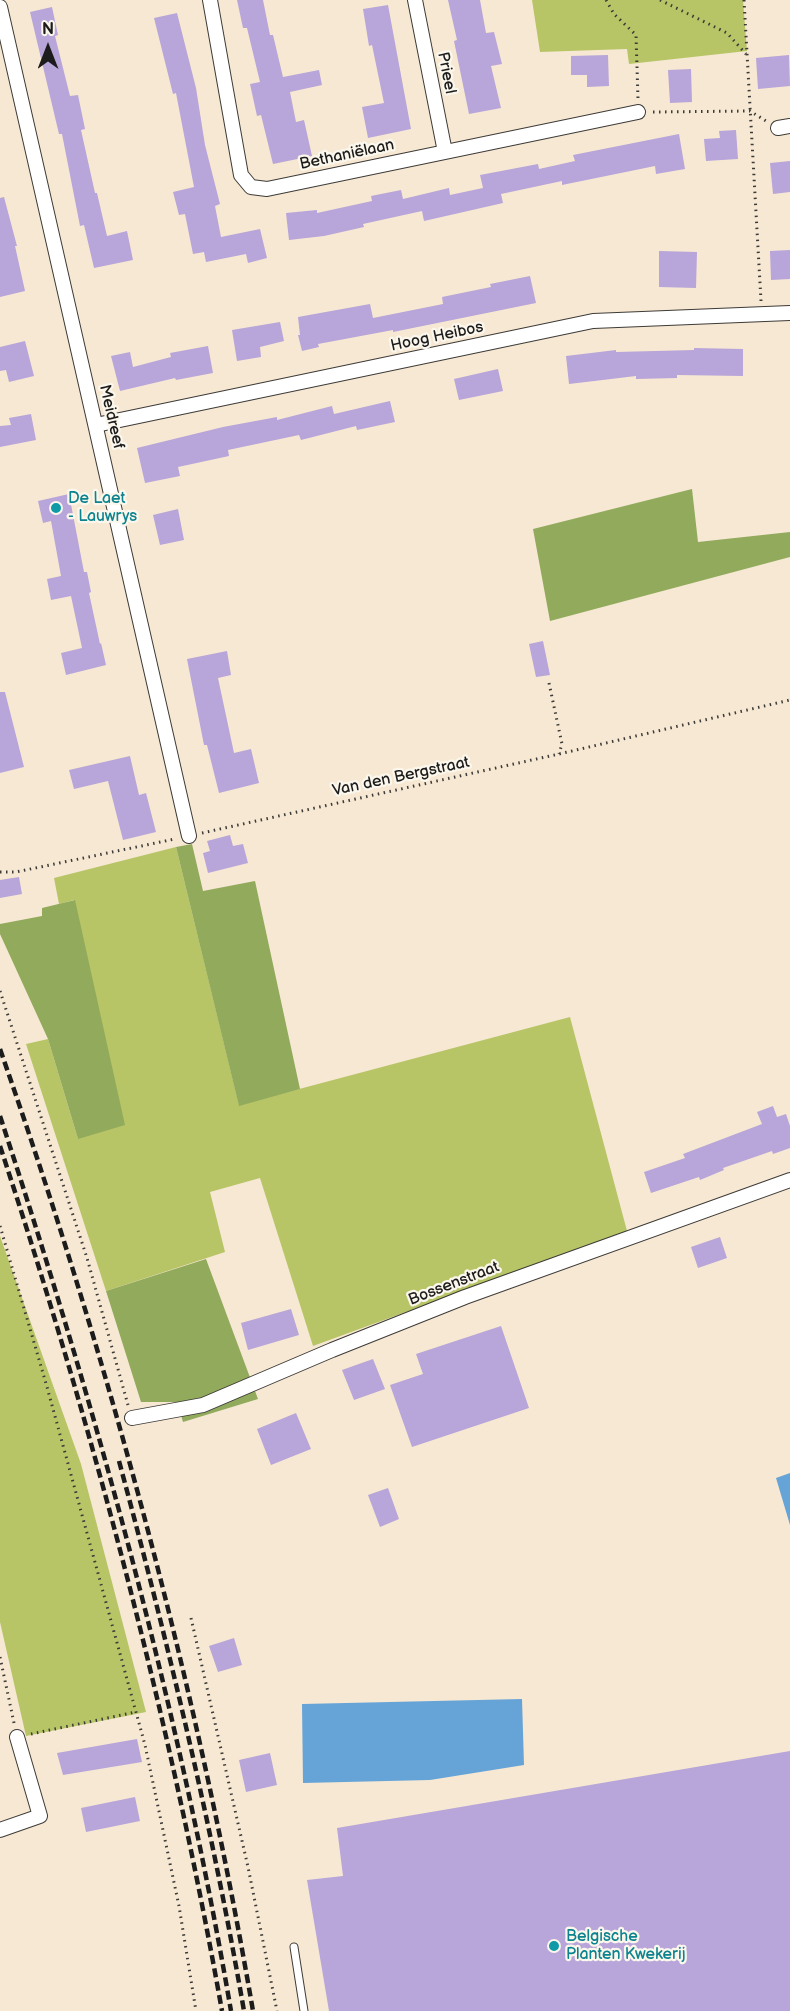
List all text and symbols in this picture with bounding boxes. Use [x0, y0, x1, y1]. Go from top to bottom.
north arrow [18, 18, 78, 78]
text: N [42, 20, 54, 39]
street label: Prieel [433, 50, 459, 96]
street label: Bethaniëlaan [298, 136, 396, 174]
street label: Hoog Heibos [389, 318, 485, 356]
street label: Meidreef [94, 383, 128, 451]
place label: De Laet - Lauwrys [68, 489, 137, 527]
marker: De Laet - Lauwrys [49, 501, 63, 515]
street label: Van den Bergstraat [331, 753, 471, 801]
street label: Bossenstraat [406, 1258, 502, 1310]
place label: Belgische Planten Kwekerij [566, 1927, 685, 1965]
marker: Belgische Planten Kwekerij [547, 1939, 561, 1953]

